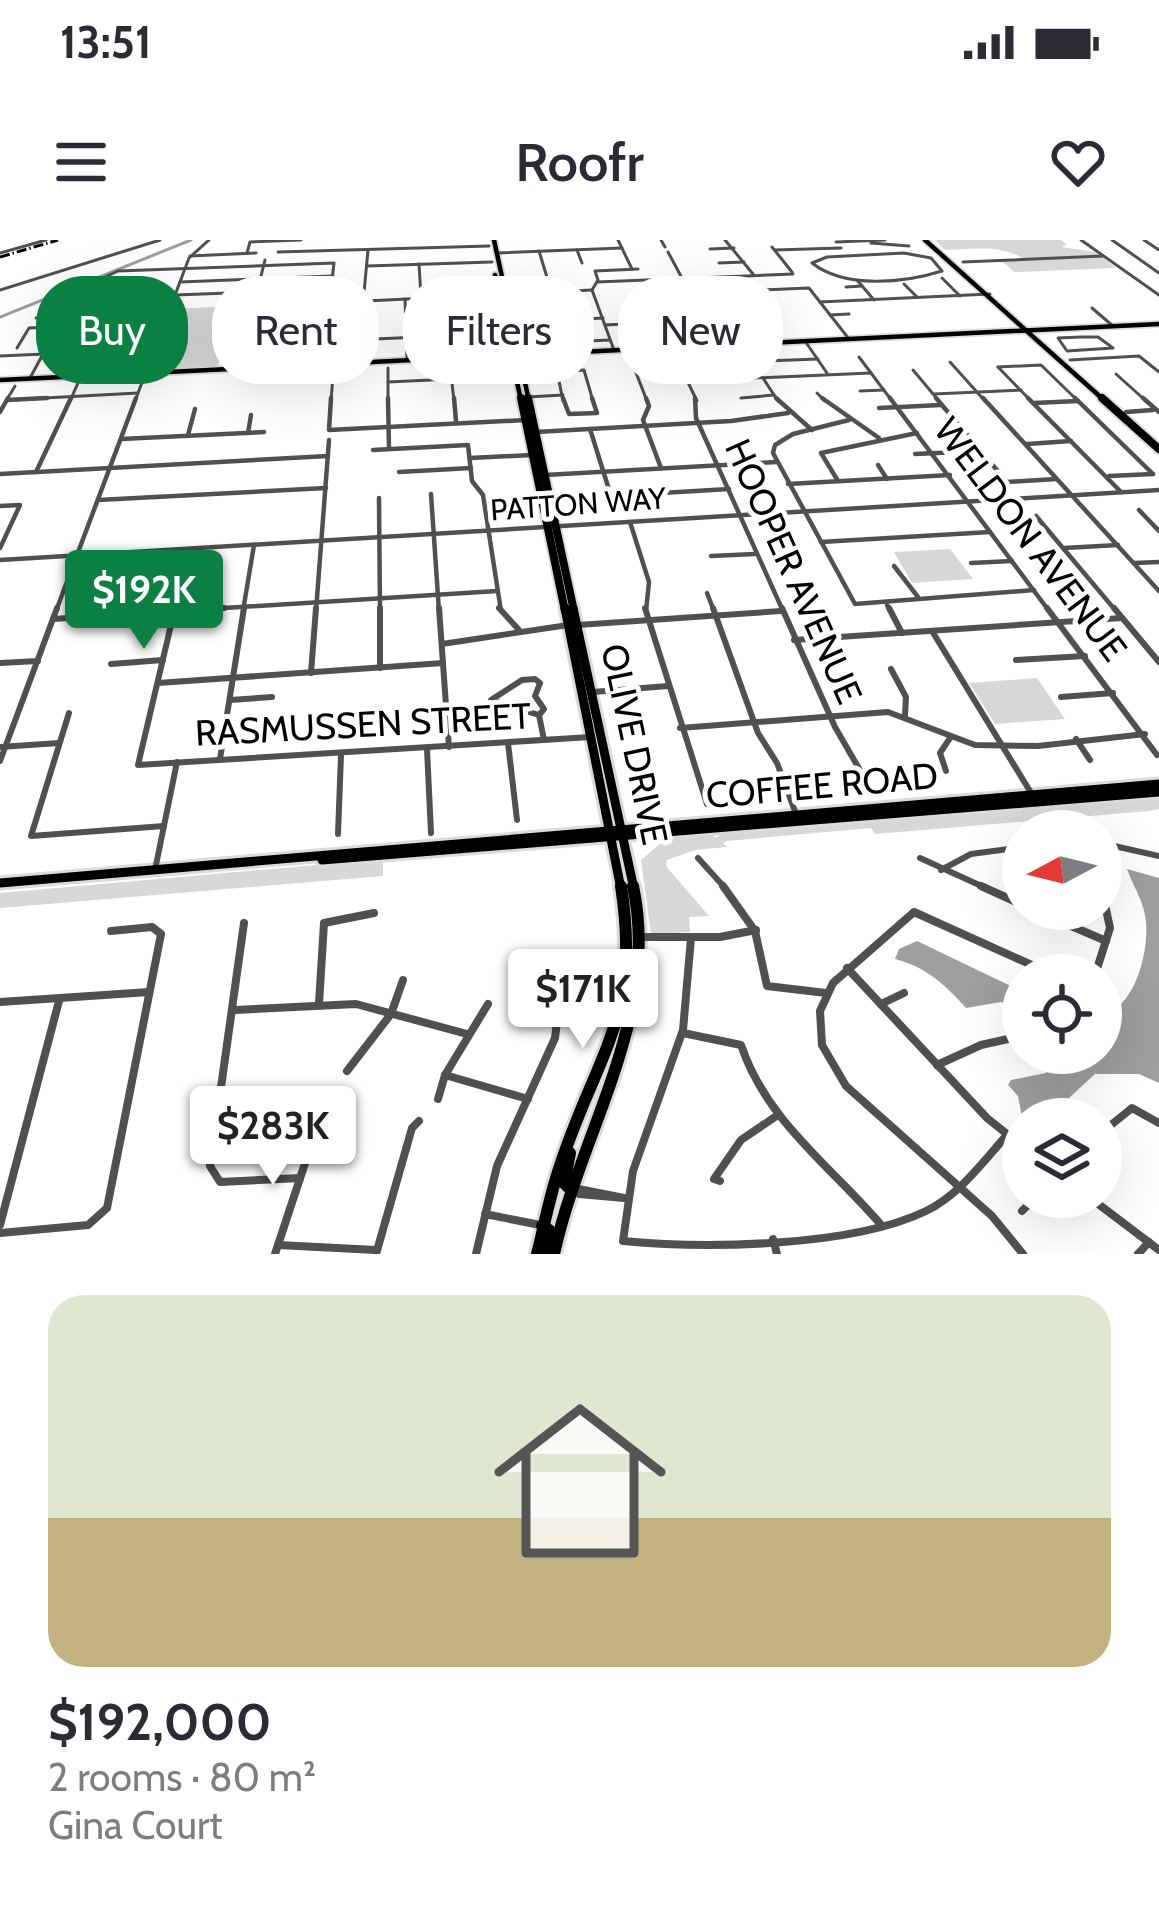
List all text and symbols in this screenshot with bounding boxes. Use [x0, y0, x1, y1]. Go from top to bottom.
text: 13:51 [60, 15, 152, 69]
icon: menu [48, 129, 114, 195]
text: Roofr [515, 129, 644, 195]
icon: heart [1045, 129, 1111, 195]
chip: Buy [36, 276, 188, 384]
chip: Rent [212, 276, 379, 384]
chip: Filters [403, 276, 594, 384]
chip: New [618, 276, 783, 384]
street label: WELDON AVENUE [925, 409, 1137, 669]
street label: HOOPER AVENUE [716, 432, 872, 710]
street label: PATTON WAY [489, 479, 668, 529]
pin: $192K [60, 550, 228, 652]
text: $192K [92, 565, 196, 613]
street label: OLIVE DRIVE [592, 640, 678, 848]
street label: RASMUSSEN STREET [194, 693, 532, 755]
street label: COFFEE ROAD [704, 753, 940, 817]
north arrow [1002, 810, 1122, 930]
map controls [1002, 810, 1122, 1218]
pin: $171K [499, 949, 667, 1051]
button: locate [1002, 954, 1122, 1074]
text: $171K [535, 964, 631, 1012]
pin: $283K [189, 1086, 357, 1188]
button: layers [1002, 1098, 1122, 1218]
text: $283K [217, 1101, 329, 1149]
icon: home [472, 1373, 688, 1589]
text: $192,000 [48, 1691, 271, 1753]
text: 2 rooms · 80 m² [48, 1753, 316, 1801]
text: Gina Court [48, 1801, 222, 1849]

